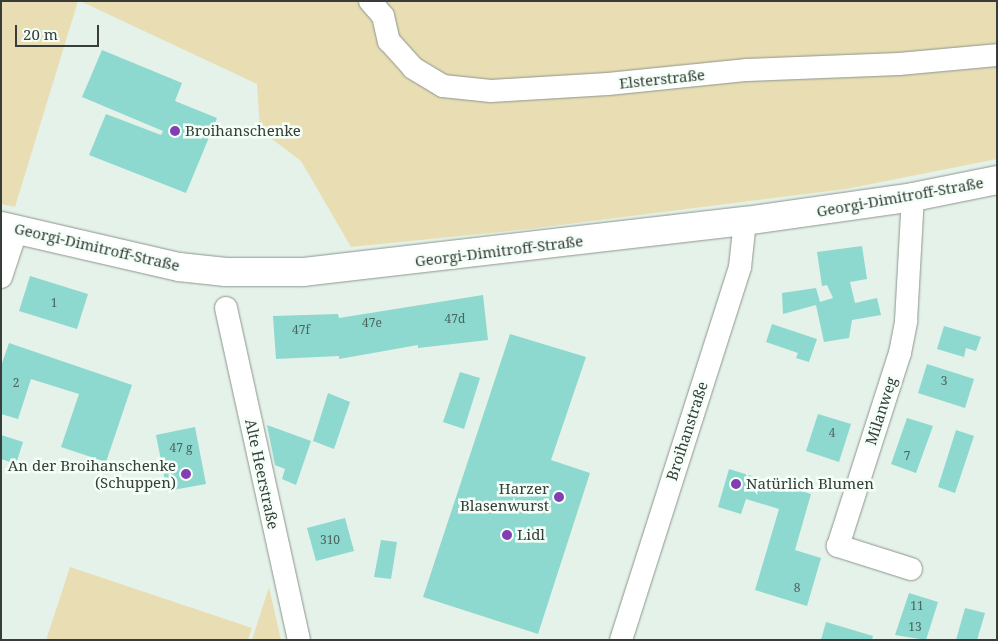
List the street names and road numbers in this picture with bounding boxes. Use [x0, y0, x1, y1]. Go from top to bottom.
street label: Elsterstraße [618, 66, 706, 92]
street label: Georgi-Dimitroff-Straße [815, 173, 985, 221]
street label: Georgi-Dimitroff-Straße [12, 219, 182, 275]
street label: Georgi-Dimitroff-Straße [414, 232, 584, 270]
street label: Milanweg [862, 375, 900, 447]
street label: Broihanstraße [663, 379, 711, 483]
street label: Alte Heerstraße [242, 417, 282, 531]

